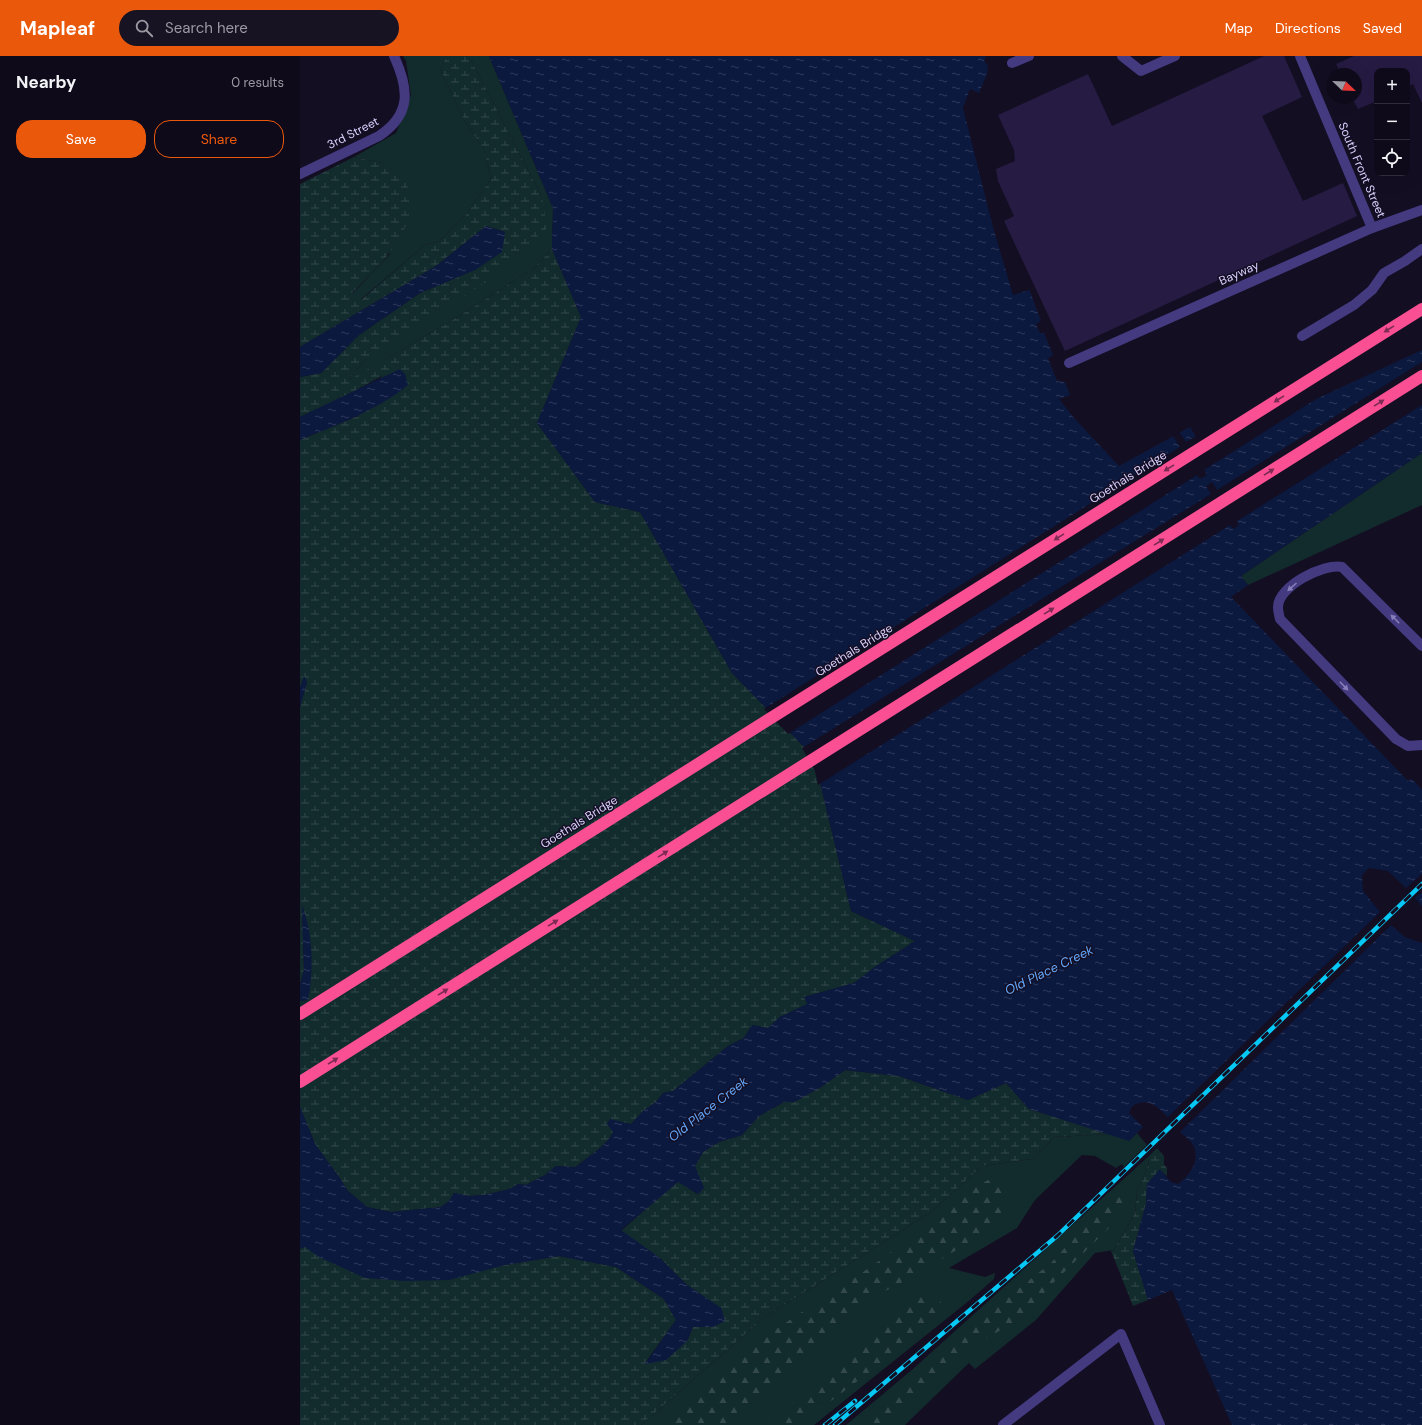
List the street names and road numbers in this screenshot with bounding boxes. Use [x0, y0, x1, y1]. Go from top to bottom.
street label: 3rd Street [324, 113, 382, 153]
street label: South Front Street [1335, 120, 1389, 220]
street label: Bayway [1216, 257, 1262, 289]
street label: Goethals Bridge [1086, 447, 1170, 507]
street label: Goethals Bridge [812, 620, 896, 680]
street label: Goethals Bridge [537, 792, 621, 852]

